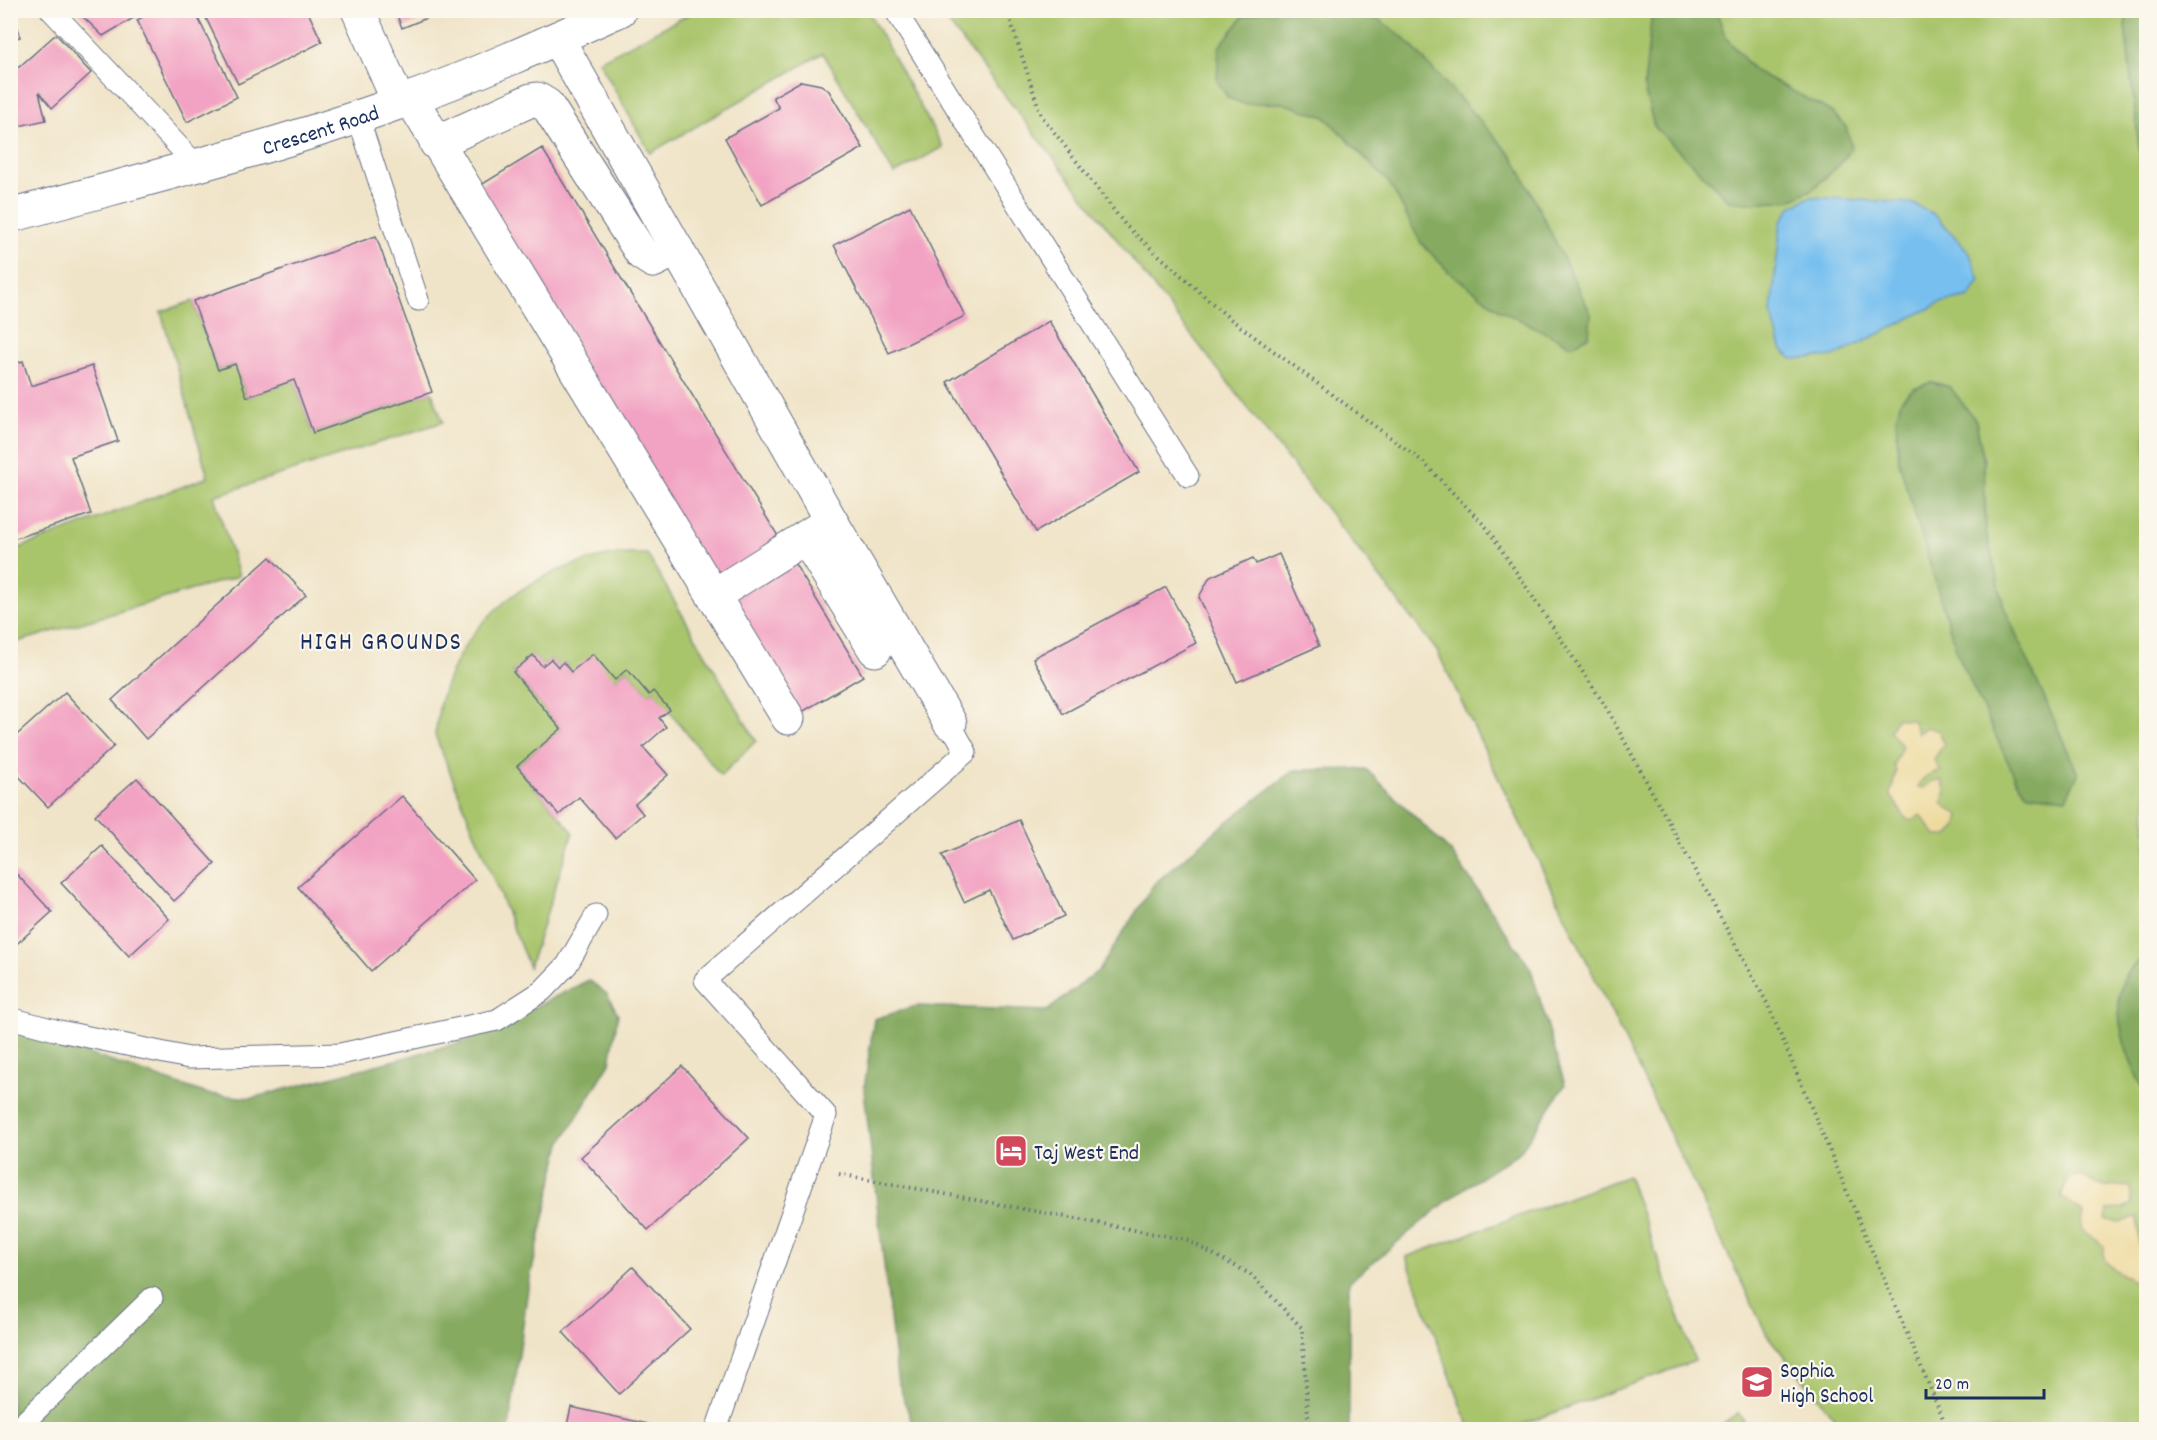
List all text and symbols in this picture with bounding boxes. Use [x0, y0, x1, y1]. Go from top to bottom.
street label: Crescent Road [259, 99, 384, 165]
district label: HIGH GROUNDS [300, 625, 462, 662]
hotel icon: Taj West End [993, 1133, 1029, 1169]
place label: Taj West End [1034, 1139, 1139, 1170]
place label: Sophia High School [1780, 1357, 1873, 1413]
scale bar [1926, 1362, 2044, 1400]
school or university icon: Sophia High School [1739, 1364, 1775, 1400]
text: 20 m [1935, 1373, 1969, 1398]

